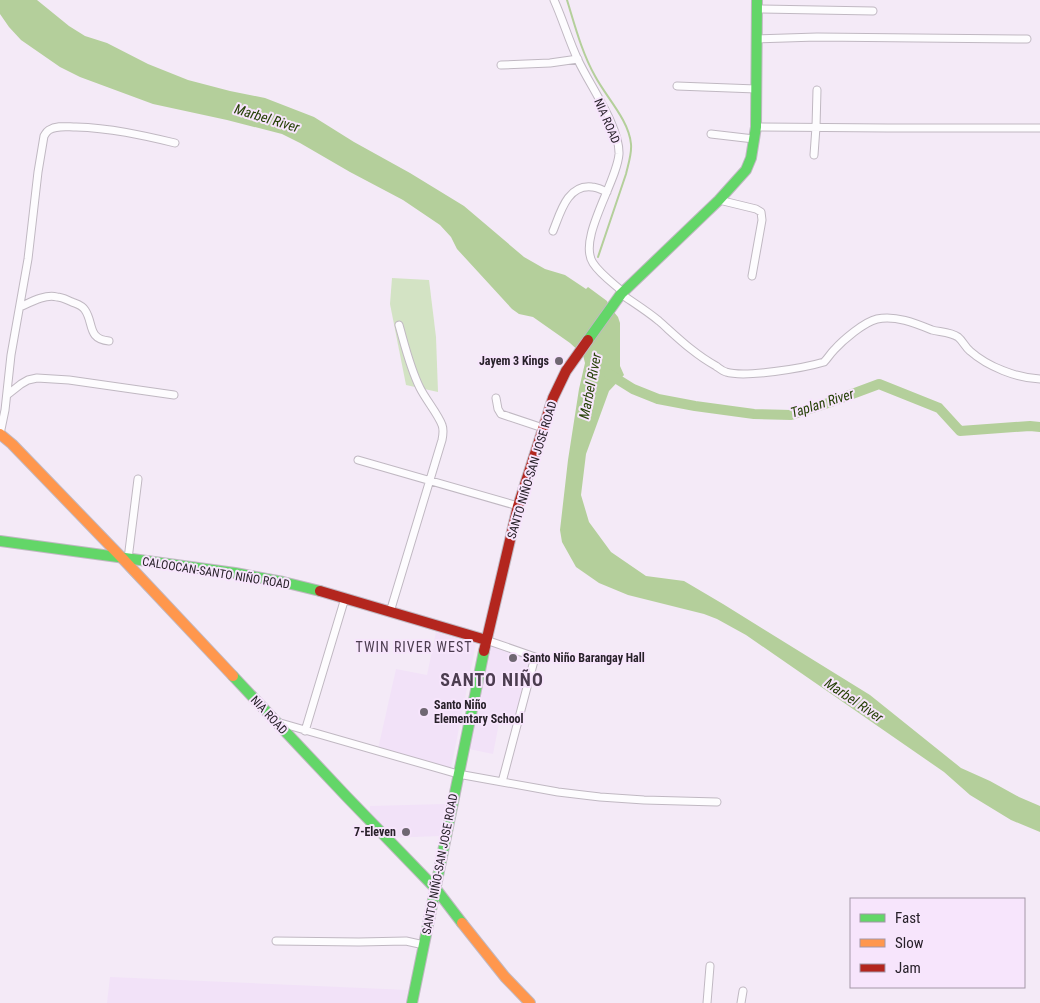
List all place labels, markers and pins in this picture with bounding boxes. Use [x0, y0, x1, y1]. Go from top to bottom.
place label: Jayem 3 Kings [479, 354, 550, 368]
marker: Jayem 3 Kings [553, 355, 565, 367]
place label: Santo Niño Barangay Hall [523, 651, 645, 665]
marker: Santo Niño Barangay Hall [507, 652, 519, 664]
place label: Santo Niño Elementary School [434, 698, 524, 726]
marker: Santo Niño Elementary School [418, 706, 430, 718]
place label: 7-Eleven [354, 825, 396, 839]
marker: 7-Eleven [400, 826, 412, 838]

